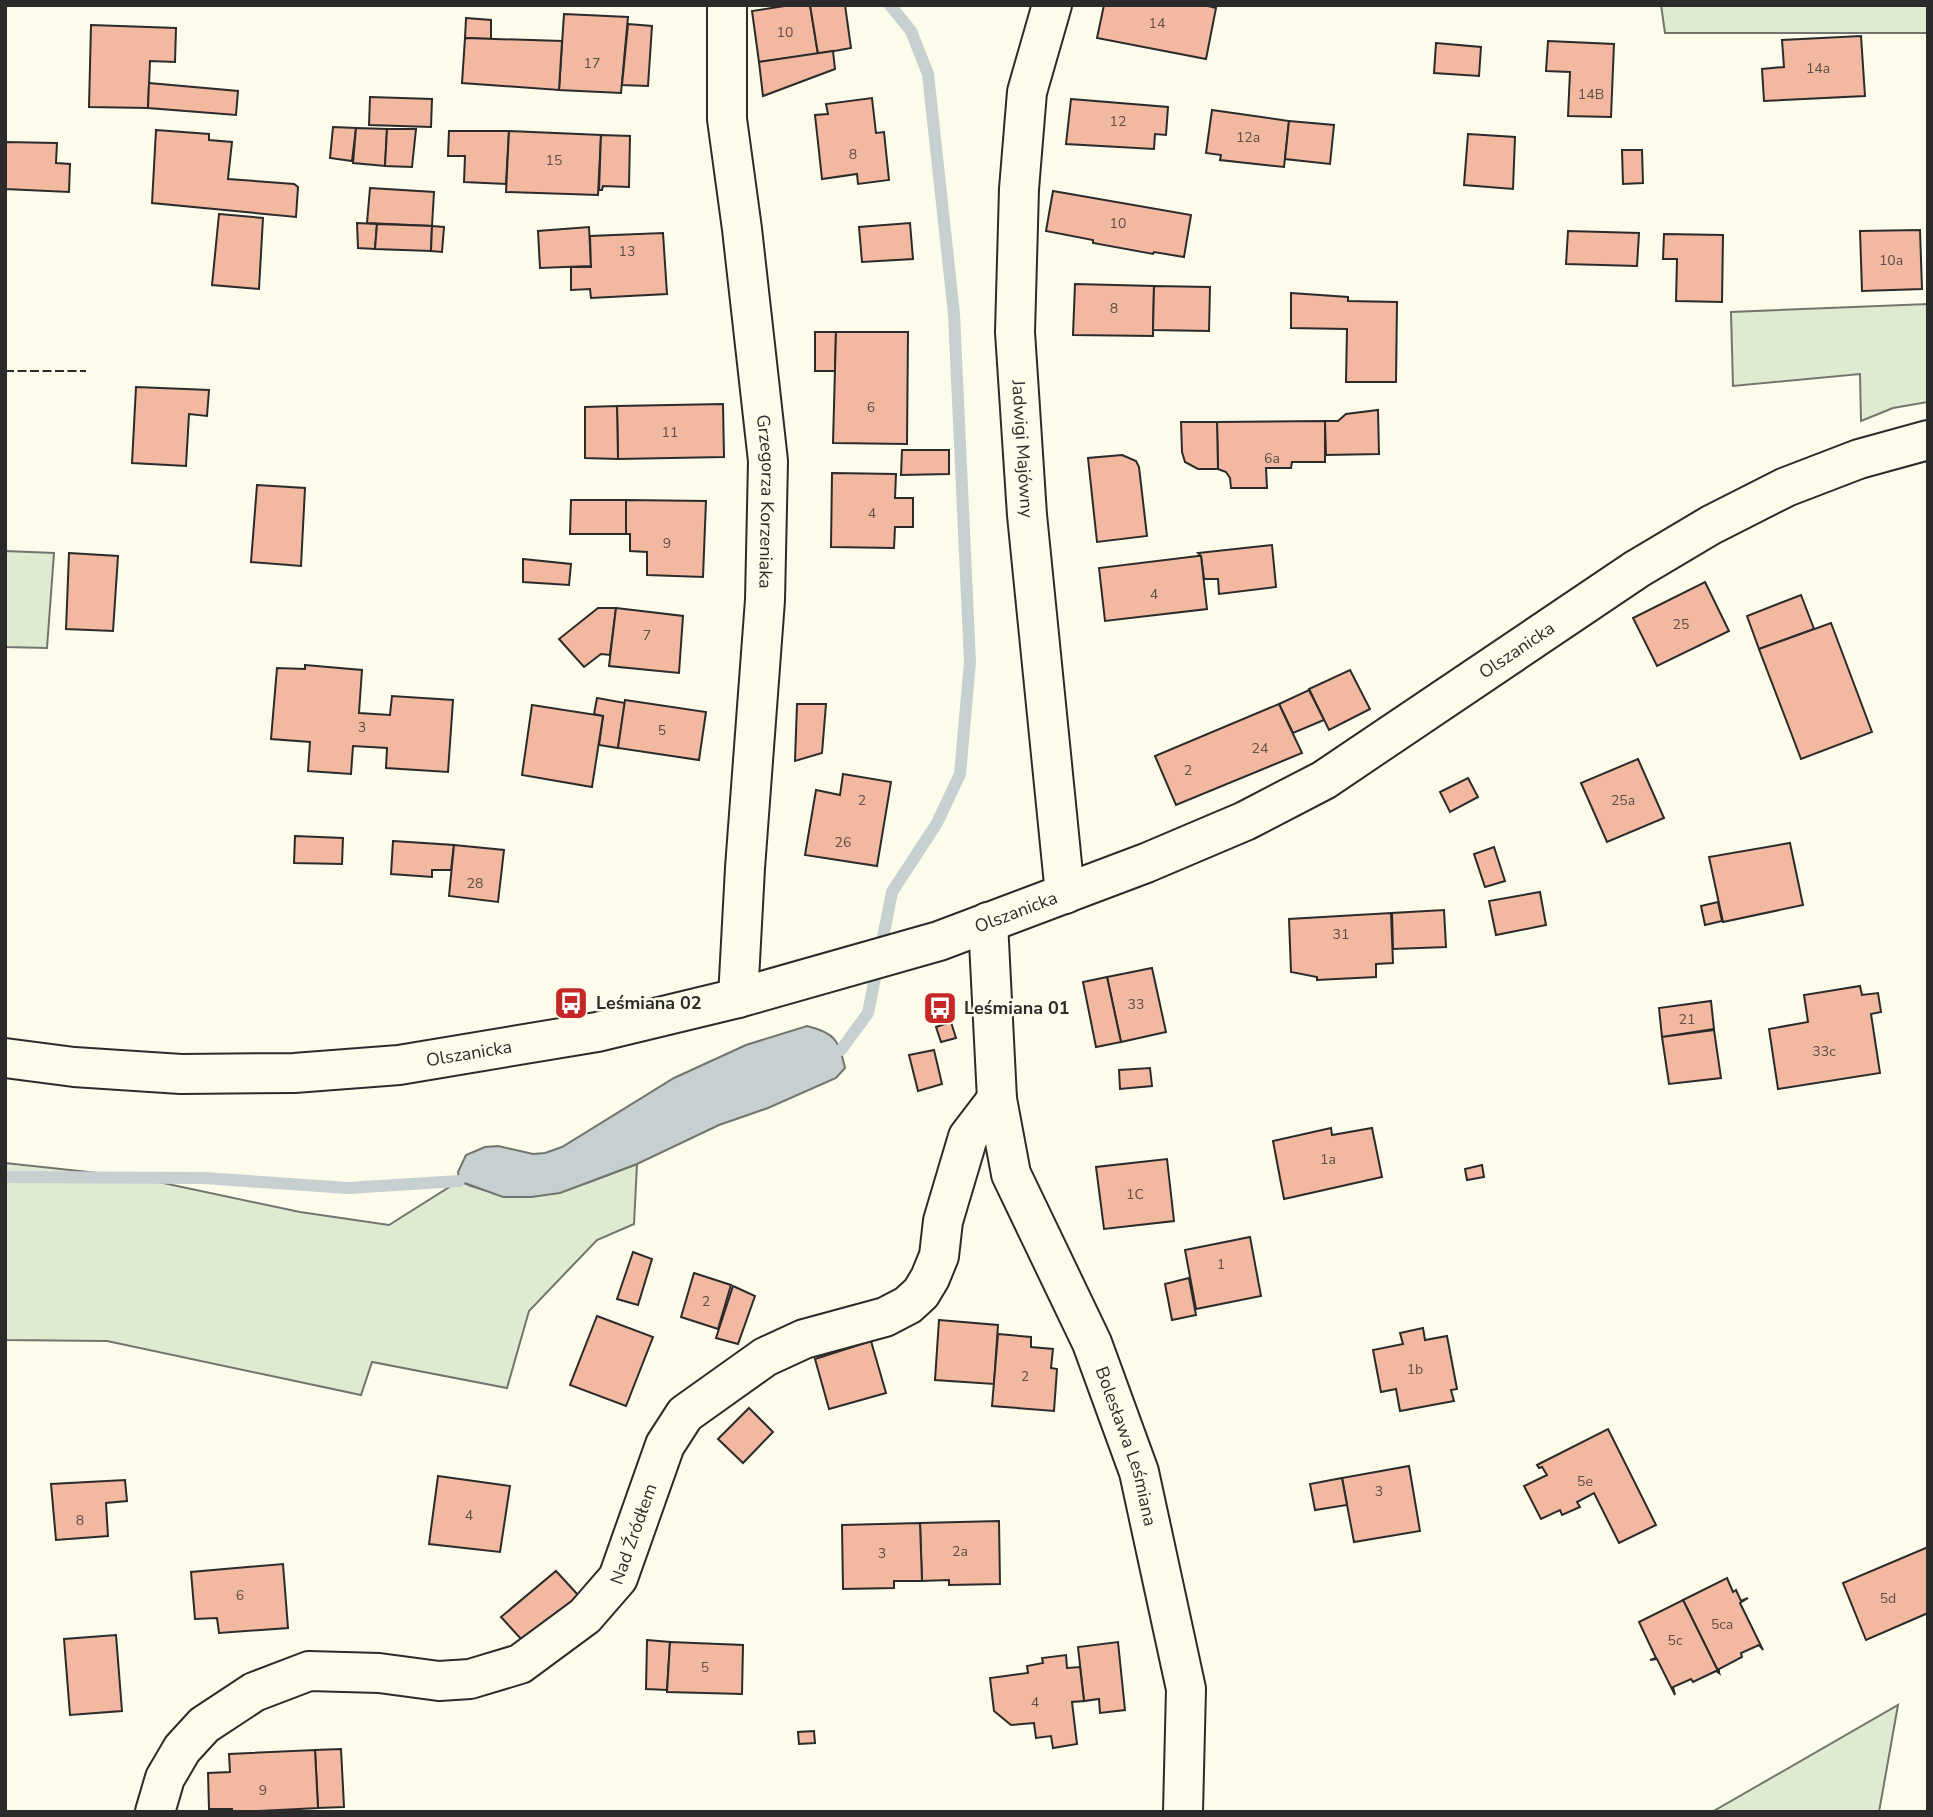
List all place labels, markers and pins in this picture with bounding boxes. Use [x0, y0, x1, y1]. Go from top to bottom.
bus stop icon: Leśmiana 02 [552, 984, 590, 1022]
bus stop icon: Leśmiana 01 [921, 989, 959, 1027]
place label: Leśmiana 02 [596, 991, 702, 1015]
place label: Leśmiana 01 [964, 996, 1070, 1020]

